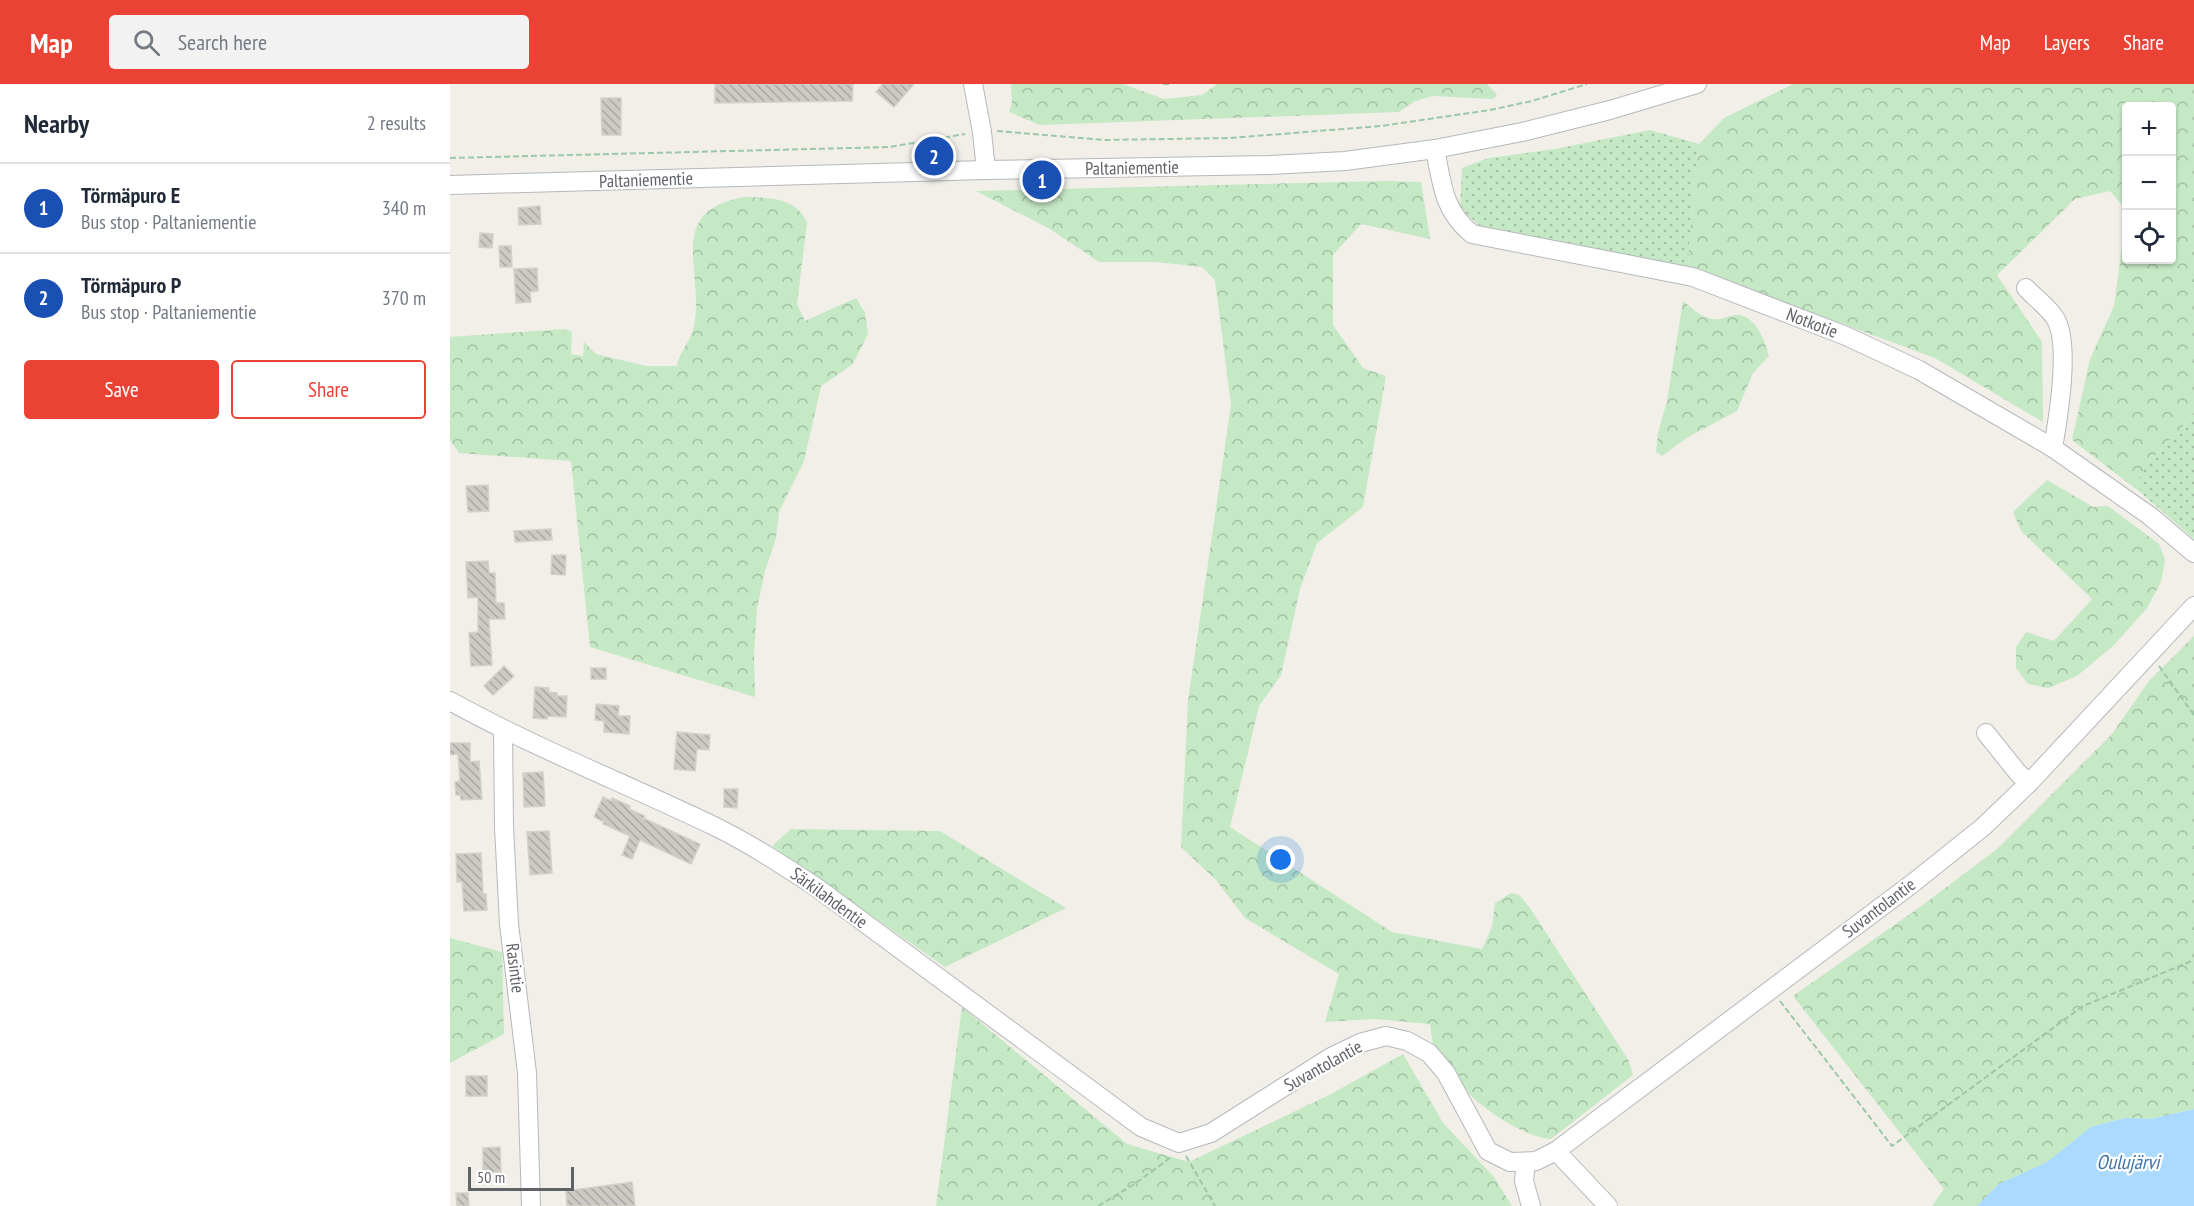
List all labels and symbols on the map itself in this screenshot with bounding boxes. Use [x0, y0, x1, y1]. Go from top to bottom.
pin: 2 [914, 134, 954, 178]
street label: Paltaniementie [1085, 155, 1179, 180]
pin: 1 [1022, 158, 1062, 202]
street label: Paltaniementie [599, 166, 693, 193]
street label: Notkotie [1783, 302, 1841, 343]
your location [1266, 845, 1295, 874]
street label: Särkilahdentie [786, 862, 872, 933]
street label: Suvantolantie [1838, 873, 1920, 943]
street label: Rasintie [501, 942, 530, 994]
street label: Suvantolantie [1280, 1035, 1366, 1096]
water label: Oulujärvi [2097, 1149, 2162, 1175]
scale bar [468, 1164, 574, 1192]

